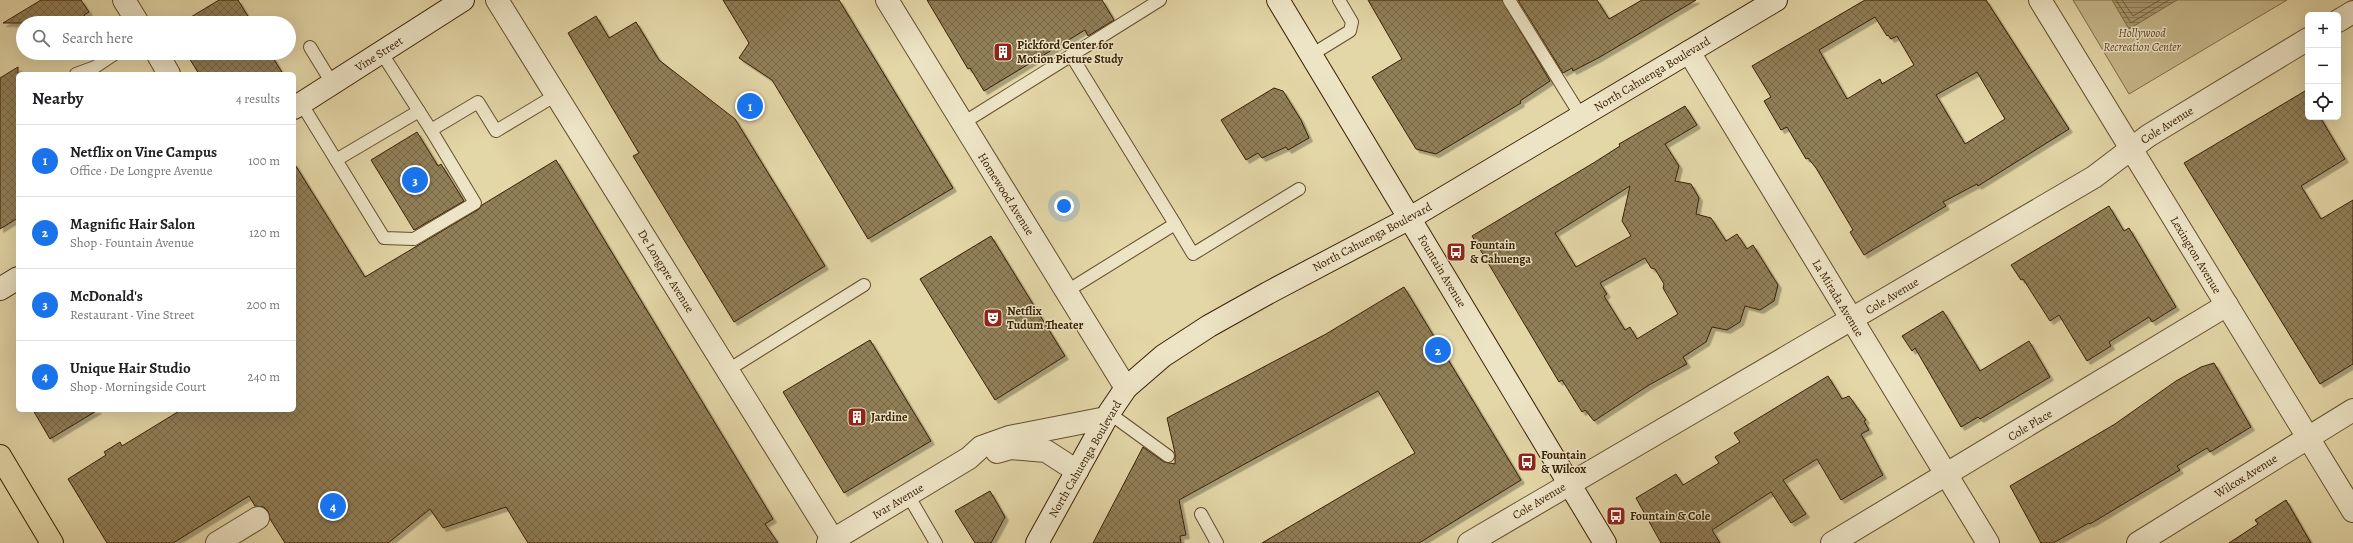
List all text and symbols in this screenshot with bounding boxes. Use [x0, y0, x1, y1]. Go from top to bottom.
map controls [2305, 12, 2341, 120]
button: + [2305, 12, 2341, 48]
search box [16, 16, 296, 60]
park label: Hollywood Recreation Center [2103, 25, 2182, 55]
icon: search [30, 27, 52, 49]
text: Search here [62, 28, 133, 48]
street label: Vine Street [351, 33, 406, 76]
street label: North Cahuenga Boulevard [1591, 33, 1714, 115]
place label: Pickford Center for Motion Picture Study [1017, 37, 1124, 67]
building icon: Pickford Center for Motion Picture Study [992, 41, 1014, 63]
button: − [2305, 48, 2341, 84]
button: locate [2305, 84, 2341, 120]
text: Nearby [32, 87, 83, 110]
text: 4 results [236, 90, 280, 107]
pin: 1 [737, 91, 763, 121]
street label: Cole Avenue [2137, 102, 2197, 148]
text: Netflix on Vine Campus [70, 142, 217, 162]
street label: Homewood Avenue [974, 150, 1038, 238]
text: 1 [43, 152, 47, 169]
text: 100 m [248, 152, 280, 169]
text: Office · De Longpre Avenue [70, 162, 212, 179]
pin: 3 [402, 165, 428, 195]
your location [1054, 196, 1074, 216]
street label: North Cahuenga Boulevard [1310, 198, 1435, 275]
street label: Lexington Avenue [2167, 213, 2225, 297]
text: Magnific Hair Salon [70, 214, 195, 234]
text: 2 [42, 224, 48, 241]
text: 120 m [249, 224, 280, 241]
street label: De Longpre Avenue [634, 226, 698, 316]
street label: Fountain Avenue [1414, 232, 1470, 310]
text: Shop · Fountain Avenue [70, 234, 194, 251]
place label: Fountain & Cahuenga [1470, 237, 1531, 267]
bus stop icon: Fountain & Cahuenga [1445, 241, 1467, 263]
street label: La Mirada Avenue [1809, 256, 1867, 340]
street label: Cole Avenue [1862, 274, 1922, 318]
text: McDonald's [70, 286, 143, 306]
text: 3 [42, 296, 48, 313]
text: 200 m [247, 296, 280, 313]
place label: Netflix Tudum Theater [1007, 303, 1084, 333]
text: Restaurant · Vine Street [70, 306, 195, 323]
theatre icon: Netflix Tudum Theater [982, 307, 1004, 329]
pin: 2 [1425, 335, 1451, 365]
text: Unique Hair Studio [70, 358, 191, 378]
text: 4 [42, 368, 48, 385]
text: 240 m [248, 368, 280, 385]
text: Shop · Morningside Court [70, 378, 206, 395]
street label: North Cahuenga Boulevard [1045, 397, 1125, 521]
street label: Cole Place [2005, 405, 2055, 445]
building icon: Jardine [846, 406, 868, 428]
place label: Jardine [871, 409, 908, 425]
place label: Fountain & Wilcox [1541, 447, 1587, 477]
street label: Wilcox Avenue [2211, 450, 2281, 502]
bus stop icon: Fountain & Wilcox [1516, 451, 1538, 473]
street label: Ivar Avenue [869, 479, 927, 523]
street label: Cole Avenue [1509, 479, 1569, 523]
pin: 4 [320, 491, 346, 521]
bus stop icon: Fountain & Cole [1605, 505, 1627, 527]
place label: Fountain & Cole [1630, 508, 1711, 524]

